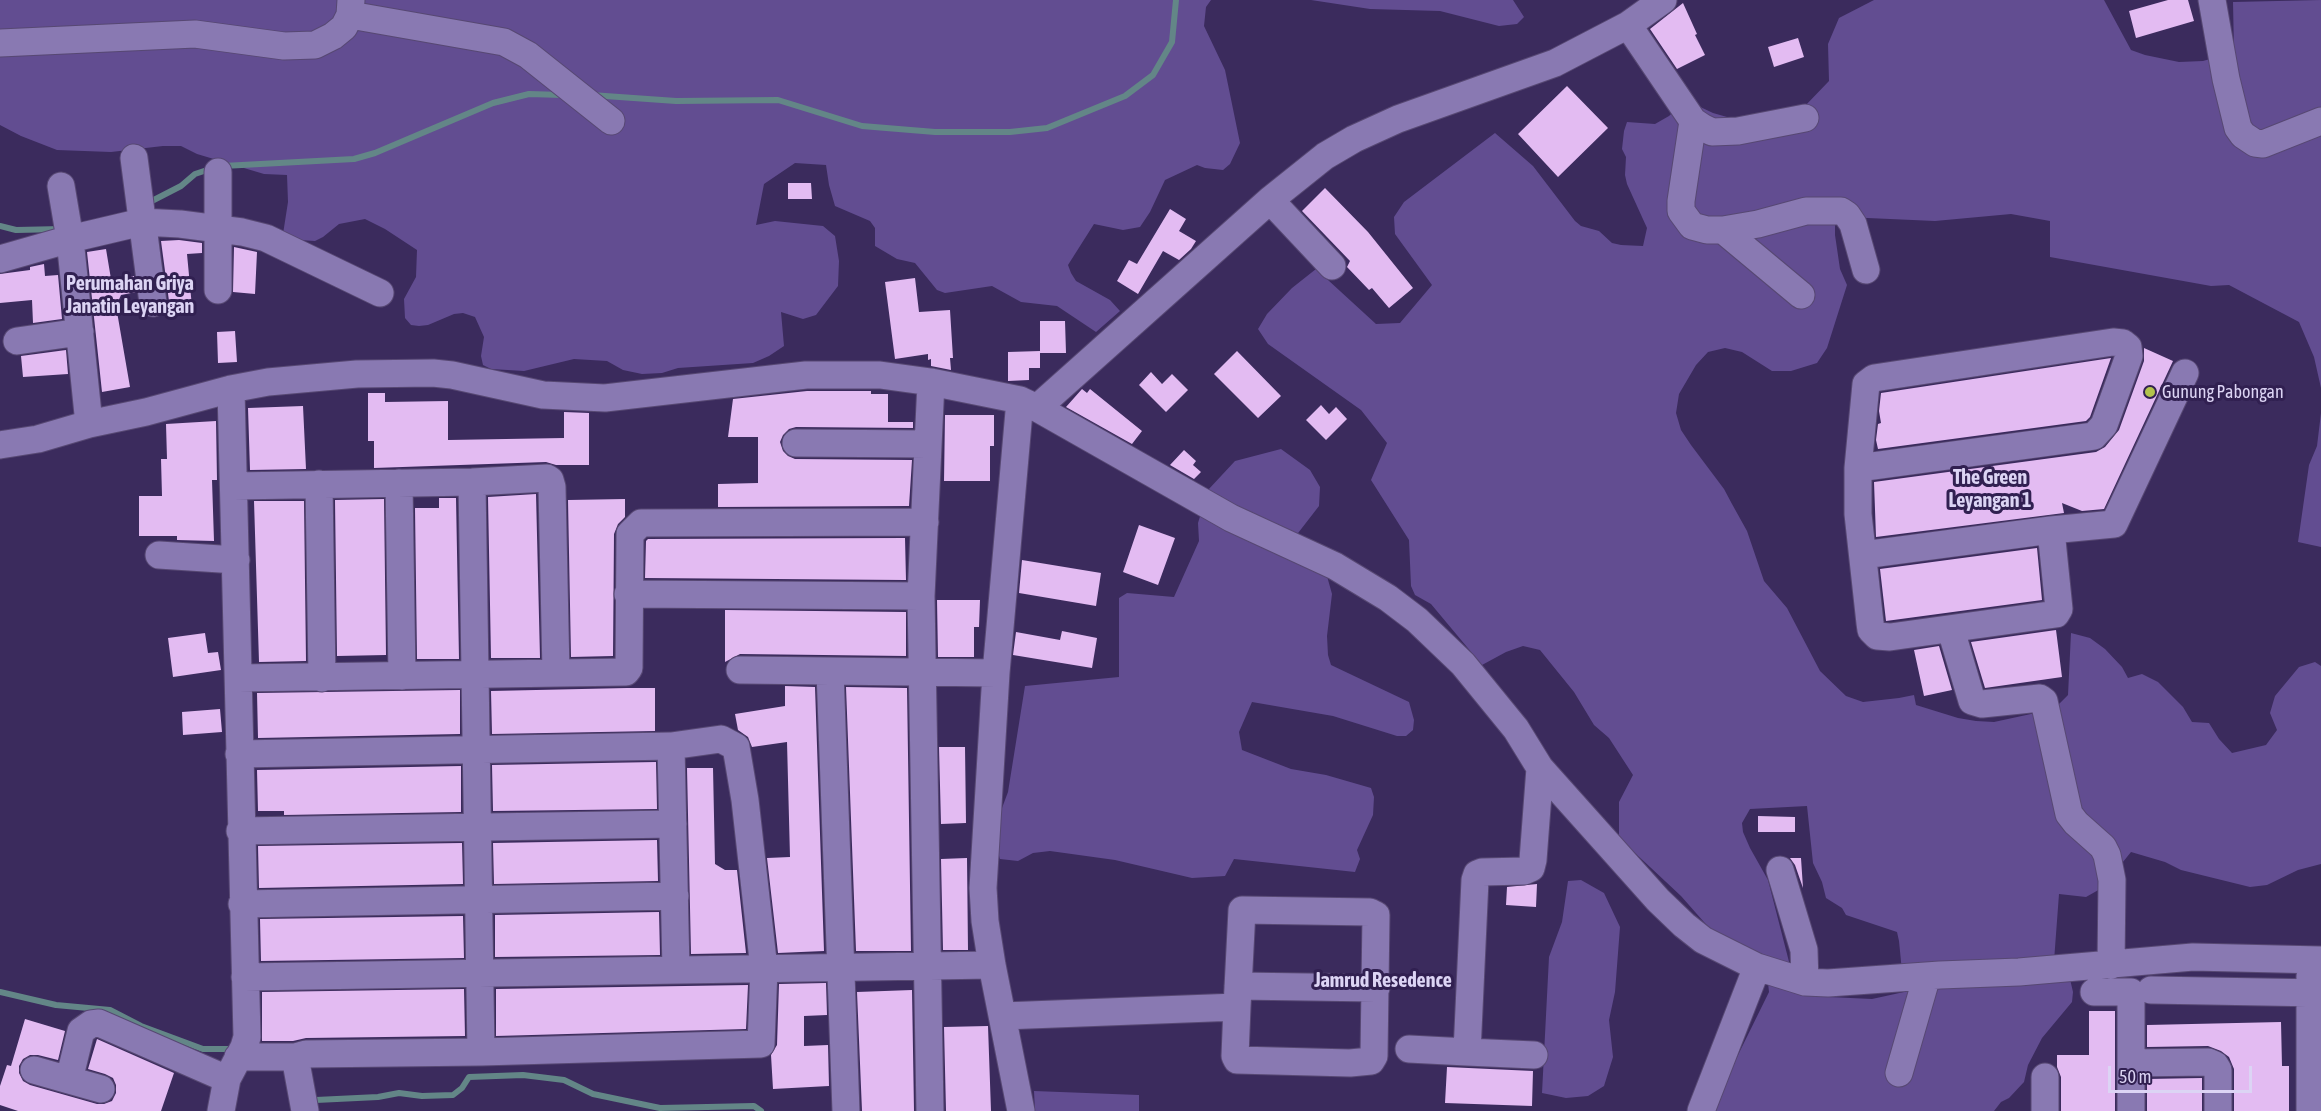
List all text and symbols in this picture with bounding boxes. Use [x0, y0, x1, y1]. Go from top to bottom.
district label: Perumahan Griya Janatin Leyangan [66, 272, 194, 319]
place label: Gunung Pabongan [2162, 381, 2284, 403]
marker: Gunung Pabongan [2143, 385, 2157, 399]
district label: The Green Leyangan 1 [1949, 466, 2031, 513]
district label: Jamrud Resedence [1314, 969, 1452, 993]
scale bar [2111, 1054, 2255, 1092]
text: 50 m [2119, 1066, 2151, 1087]

